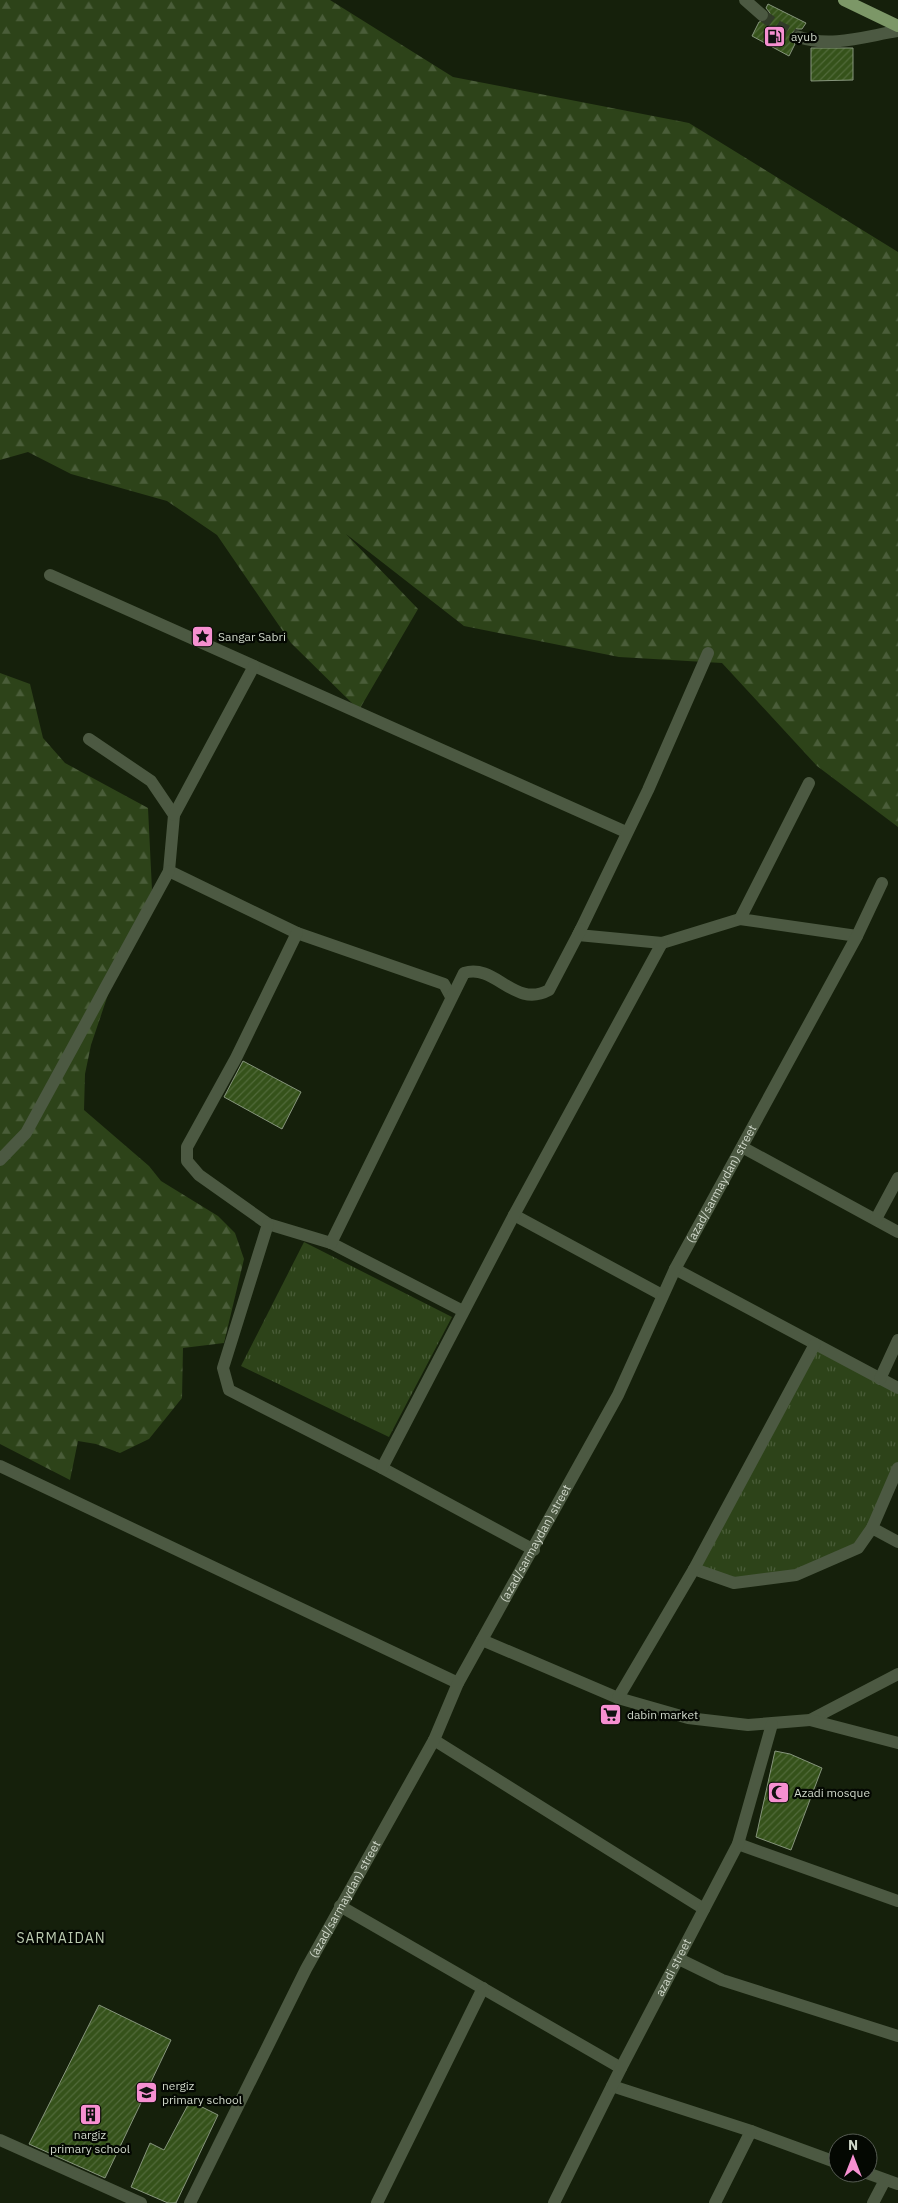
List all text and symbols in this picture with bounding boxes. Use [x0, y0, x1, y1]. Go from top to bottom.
fuel station icon: ayub [763, 25, 787, 49]
place label: ayub [791, 29, 817, 44]
place icon: Sangar Sabri [190, 625, 214, 649]
place label: Sangar Sabri [218, 629, 286, 644]
street label: (azad/sarmaydan) street [683, 1122, 759, 1245]
street label: (azad/sarmaydan) street [496, 1482, 574, 1605]
supermarket icon: dabin market [599, 1703, 623, 1727]
place label: dabin market [627, 1707, 698, 1722]
mosque icon: Azadi mosque [766, 1781, 790, 1805]
place label: Azadi mosque [794, 1785, 870, 1800]
street label: (azad/sarmaydan) street [306, 1838, 383, 1960]
district label: SARMAIDAN [16, 1929, 106, 1947]
street label: azadi street [652, 1936, 694, 1999]
place label: nergiz primary school [162, 2078, 242, 2107]
school or university icon: nergiz primary school [134, 2081, 158, 2105]
building icon: nargiz primary school [78, 2102, 102, 2126]
place label: nargiz primary school [50, 2127, 130, 2156]
north arrow [828, 2133, 878, 2183]
text: N [848, 2136, 858, 2154]

